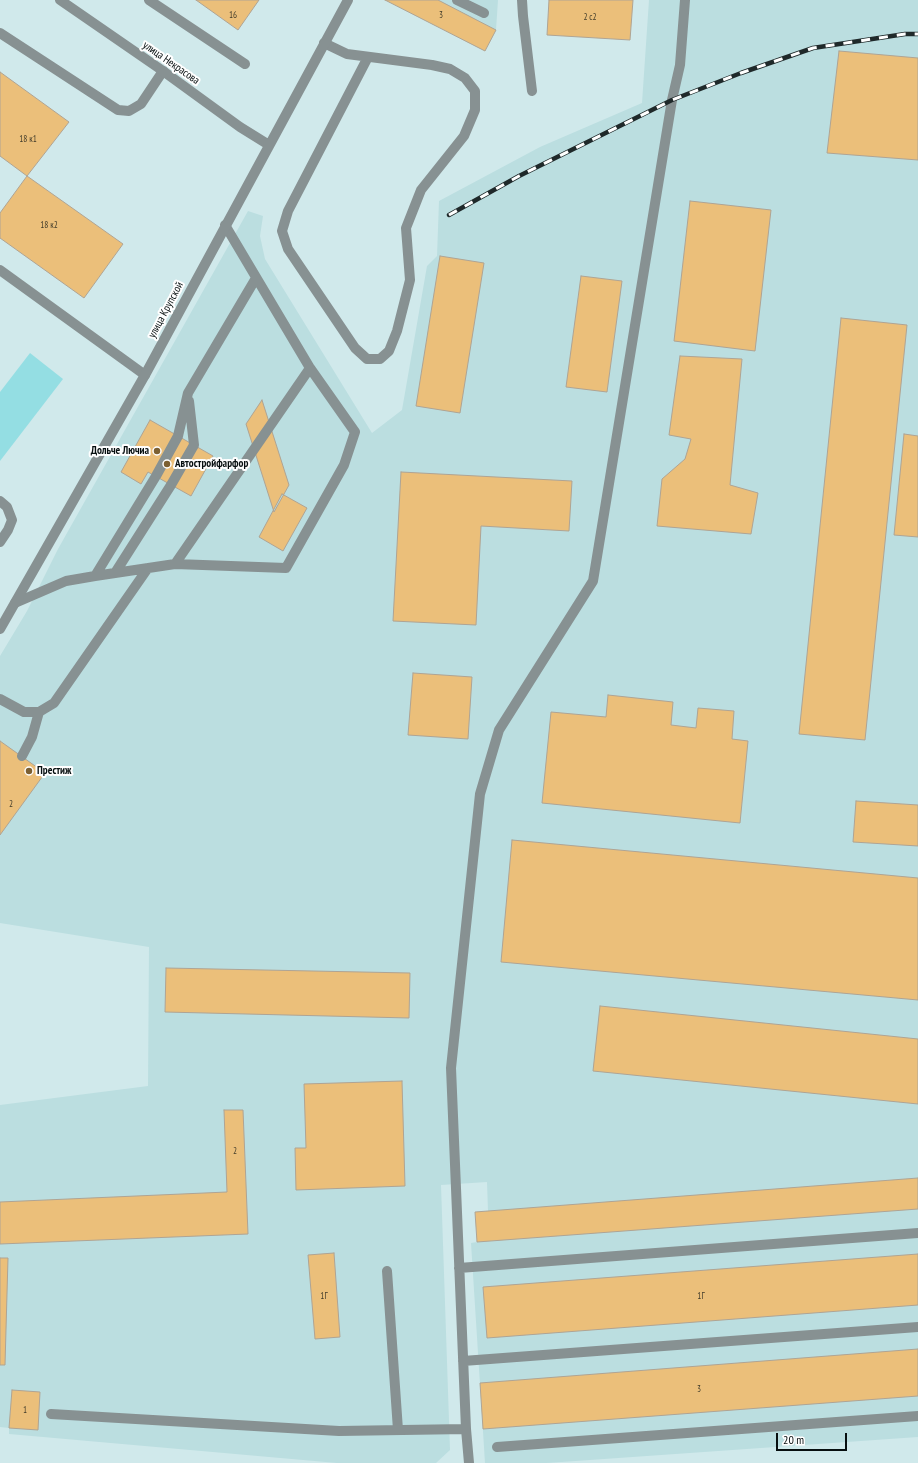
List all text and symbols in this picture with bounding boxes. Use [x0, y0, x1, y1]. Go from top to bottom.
house number: 16 [229, 10, 237, 20]
house number: 3 [439, 10, 443, 20]
house number: 2 с2 [583, 12, 597, 22]
street label: улица Некрасова [140, 39, 202, 87]
house number: 18 к1 [19, 134, 37, 144]
house number: 18 к2 [40, 220, 58, 230]
street label: улица Крупской [146, 280, 186, 340]
place label: Дольче Лючиа [91, 444, 149, 458]
marker: Дольче Лючиа [152, 446, 162, 456]
place label: Автостройфарфор [175, 457, 248, 471]
marker: Автостройфарфор [162, 459, 172, 469]
place label: Престиж [37, 764, 71, 778]
marker: Престиж [24, 766, 34, 776]
house number: 2 [9, 799, 13, 809]
house number: 2 [233, 1146, 237, 1156]
house number: 1Г [320, 1291, 328, 1301]
house number: 1Г [697, 1291, 705, 1301]
house number: 3 [697, 1384, 701, 1394]
house number: 1 [23, 1405, 27, 1415]
scale bar [778, 1425, 849, 1451]
text: 20 m [783, 1432, 804, 1447]

